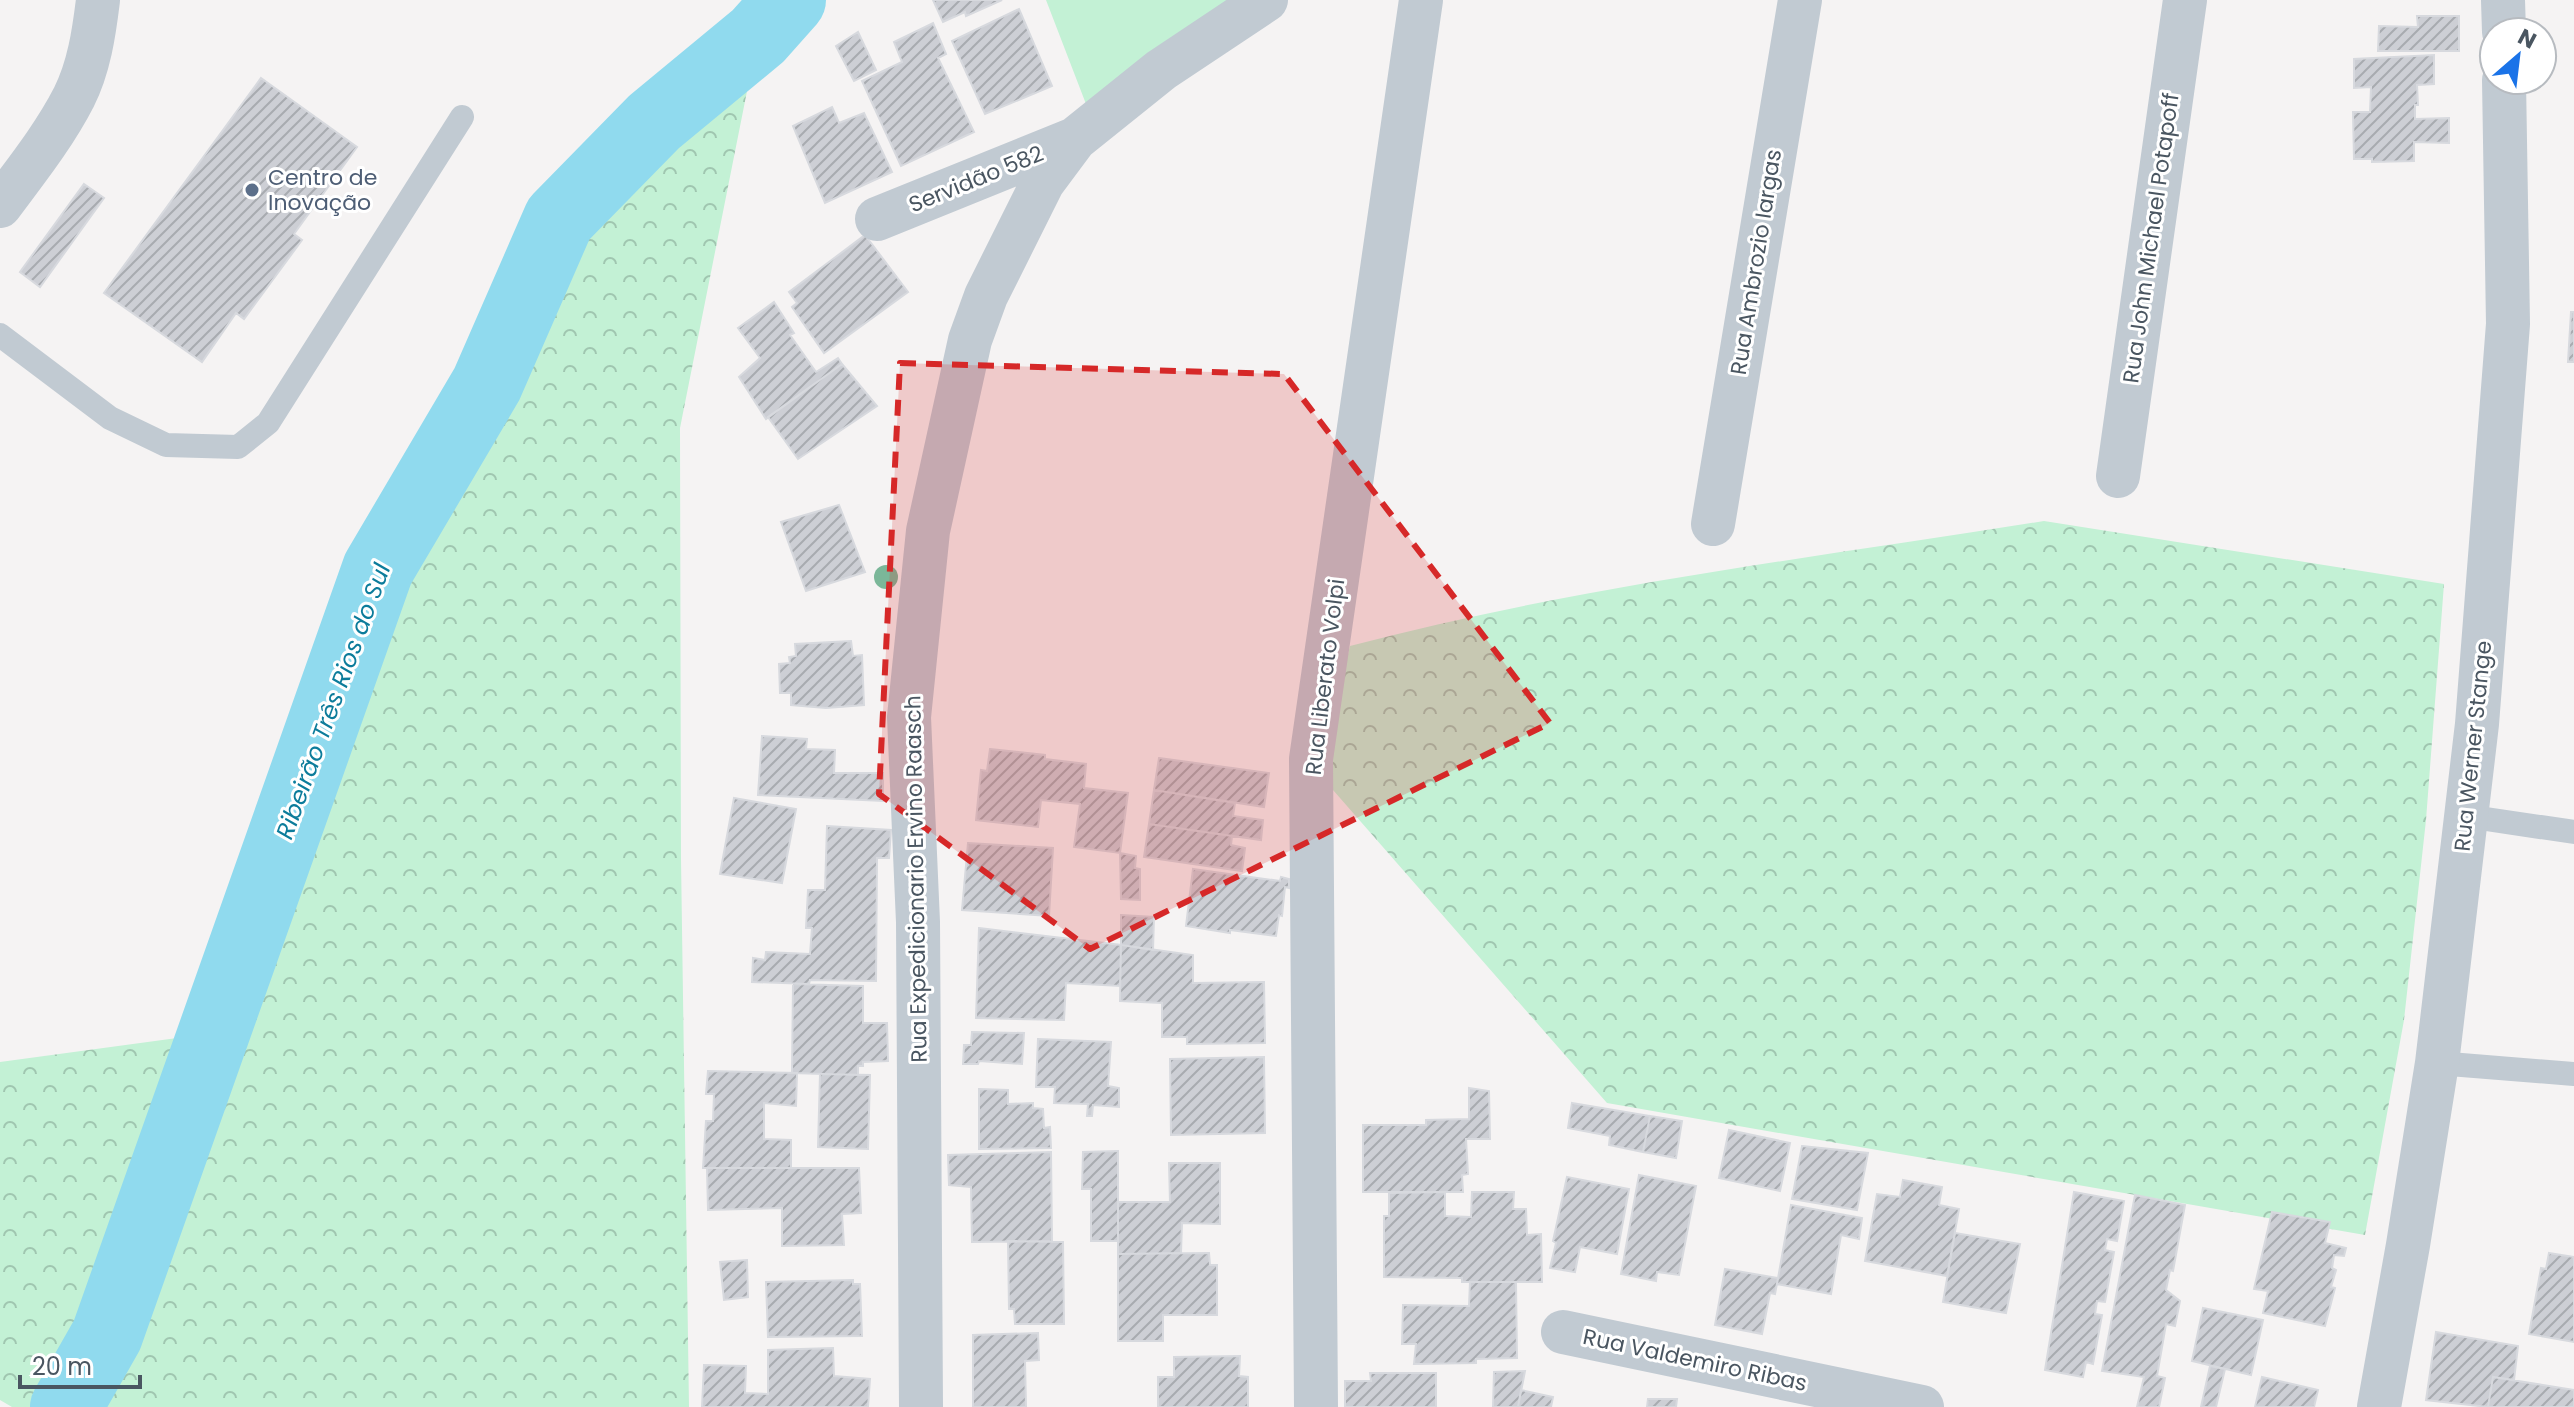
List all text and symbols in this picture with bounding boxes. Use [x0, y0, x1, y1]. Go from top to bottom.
north arrow [2478, 16, 2558, 96]
text: N [2513, 21, 2542, 56]
street label: Rua John Michael Potapoff [2115, 91, 2187, 385]
street label: Servidão 582 [904, 138, 1048, 220]
street label: Rua Ambrozio Iargas [1723, 147, 1789, 377]
place label: Centro de Inovação [268, 162, 377, 218]
marker: Centro de Inovação [243, 181, 261, 199]
water label: Ribeirão Três Rios do Sul [268, 558, 398, 843]
street label: Rua Liberato Volpi [1298, 577, 1352, 777]
street label: Rua Werner Stange [2447, 639, 2499, 853]
street label: Rua Expedicionario Ervino Raasch [897, 695, 935, 1063]
street label: Rua Valdemiro Ribas [1580, 1321, 1810, 1399]
scale bar [20, 1339, 140, 1389]
text: 20 m [32, 1350, 92, 1383]

